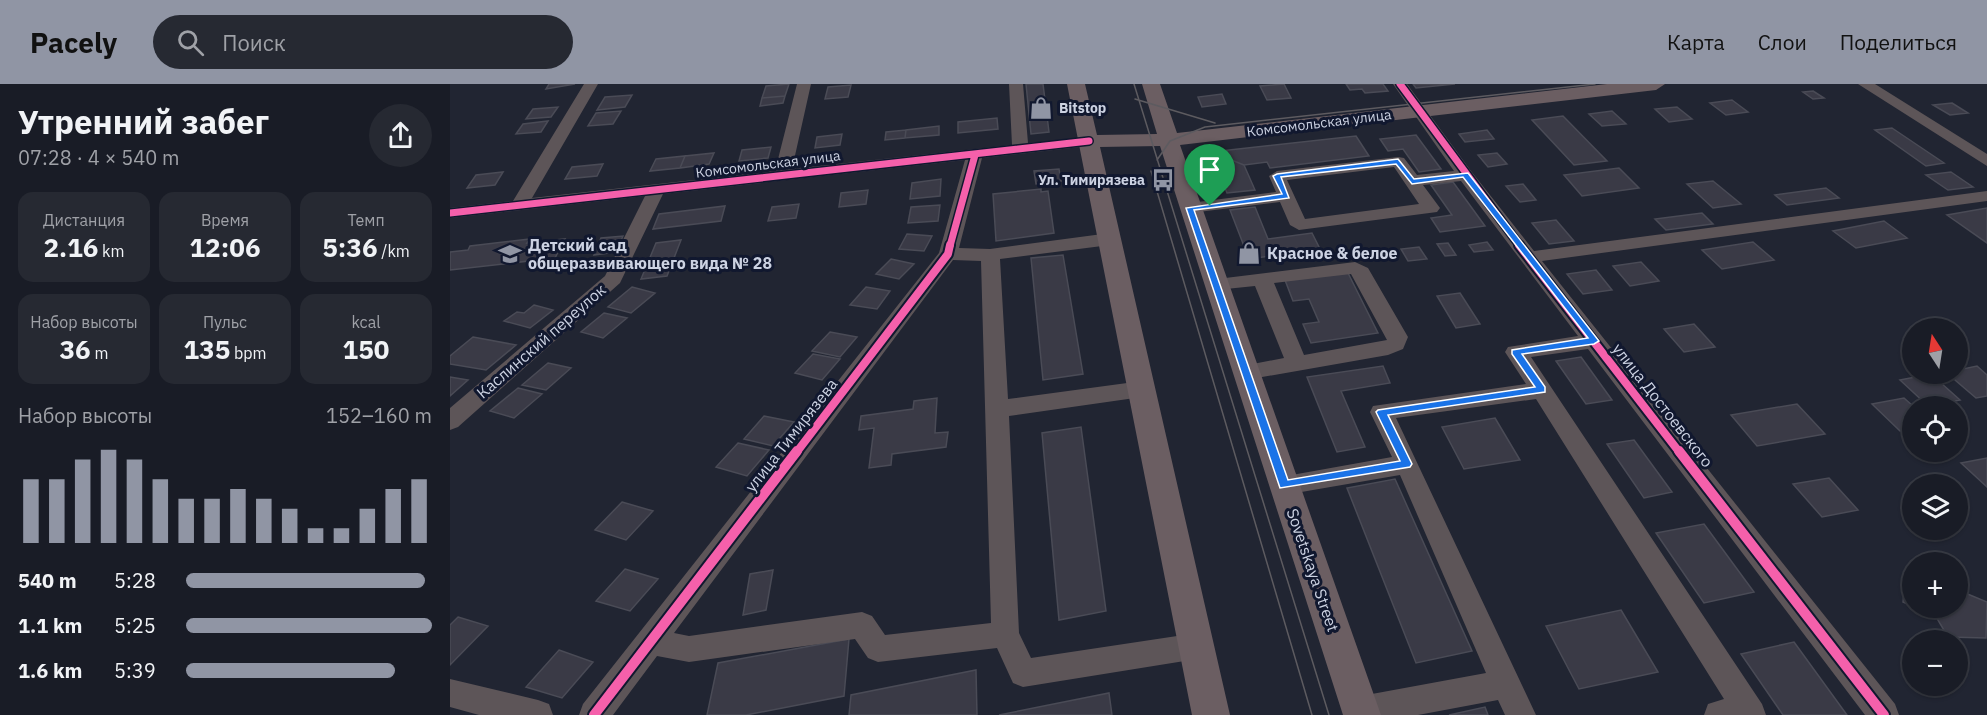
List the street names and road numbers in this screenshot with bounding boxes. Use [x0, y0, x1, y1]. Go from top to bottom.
street label: Комсомольская улица [1246, 105, 1393, 141]
street label: Комсомольская улица [695, 146, 842, 182]
street label: Каслинский переулок [472, 279, 610, 403]
street label: улица Достоевского [1608, 339, 1718, 471]
street label: улица Тимирязева [740, 374, 842, 496]
street label: Sovetskaya Street [1283, 506, 1343, 634]

